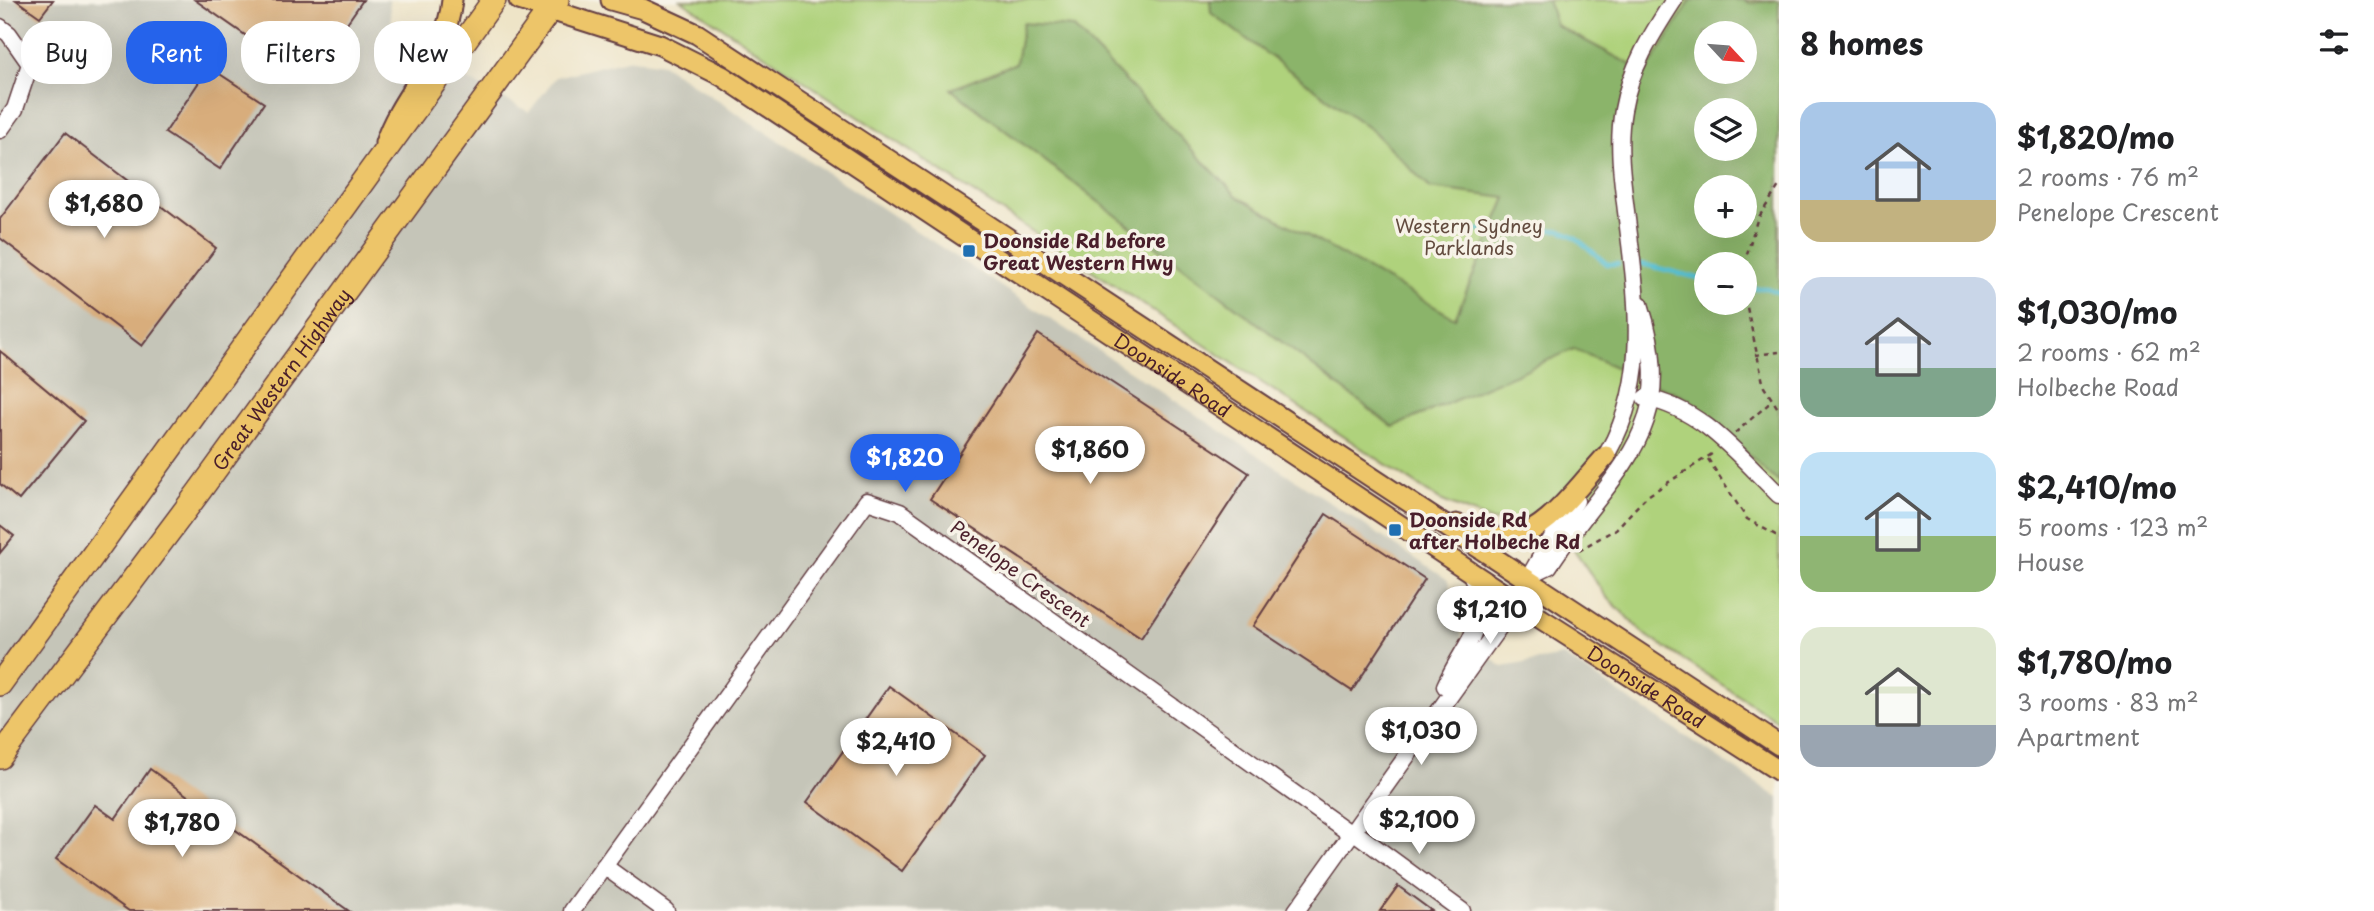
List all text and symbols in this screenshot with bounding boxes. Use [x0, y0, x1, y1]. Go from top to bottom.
text: 8 homes [1800, 20, 1923, 65]
chip: Buy [21, 21, 112, 84]
chip: Rent [126, 21, 227, 84]
chip: Filters [241, 21, 360, 84]
chip: New [374, 21, 472, 84]
north arrow [1694, 21, 1757, 84]
map controls [1694, 21, 1757, 315]
icon: filters [2315, 23, 2353, 61]
button: layers [1694, 98, 1757, 161]
text: $1,820/mo [2017, 114, 2174, 159]
icon: home [1856, 130, 1940, 214]
text: 2 rooms · 76 m² [2017, 159, 2199, 194]
button: + [1694, 175, 1757, 238]
pin: $1,680 [47, 180, 161, 240]
text: $1,680 [65, 185, 143, 220]
text: Penelope Crescent [2017, 194, 2219, 229]
park label: Western Sydney Parklands [1395, 211, 1543, 261]
place label: Doonside Rd before Great Western Hwy [983, 226, 1173, 276]
marker: Doonside Rd before Great Western Hwy [961, 243, 977, 259]
button: − [1694, 252, 1757, 315]
street label: Great Western Highway [205, 282, 357, 476]
text: $1,030/mo [2017, 289, 2178, 334]
icon: home [1856, 305, 1940, 389]
street label: Doonside Road [1108, 326, 1237, 424]
text: 2 rooms · 62 m² [2017, 334, 2201, 369]
text: Holbeche Road [2017, 369, 2179, 404]
pin: $1,860 [1033, 426, 1147, 486]
text: $1,860 [1051, 431, 1129, 466]
pin: $1,820 [848, 434, 962, 494]
text: $1,820 [866, 439, 944, 474]
text: $2,410/mo [2017, 464, 2177, 509]
icon: home [1856, 480, 1940, 564]
place label: Doonside Rd after Holbeche Rd [1409, 505, 1581, 555]
text: 5 rooms · 123 m² [2017, 509, 2208, 544]
street label: Penelope Crescent [945, 513, 1097, 633]
marker: Doonside Rd after Holbeche Rd [1387, 522, 1403, 538]
text: House [2017, 544, 2084, 579]
pin: $1,210 [1433, 586, 1547, 646]
text: $1,210 [1453, 591, 1527, 626]
street label: Doonside Road [1582, 638, 1711, 735]
text: $1,780/mo [2017, 639, 2172, 684]
icon: home [1856, 655, 1940, 739]
text: 3 rooms · 83 m² [2017, 684, 2199, 719]
pin: $1,030 [1364, 708, 1478, 767]
text: $1,030 [1381, 712, 1461, 747]
pin: $2,410 [839, 718, 953, 778]
text: Apartment [2017, 719, 2140, 754]
text: $2,410 [856, 723, 936, 758]
pin: $2,100 [1362, 796, 1476, 856]
pin: $1,780 [125, 800, 239, 859]
text: $2,100 [1379, 801, 1459, 836]
text: $1,780 [144, 804, 220, 839]

